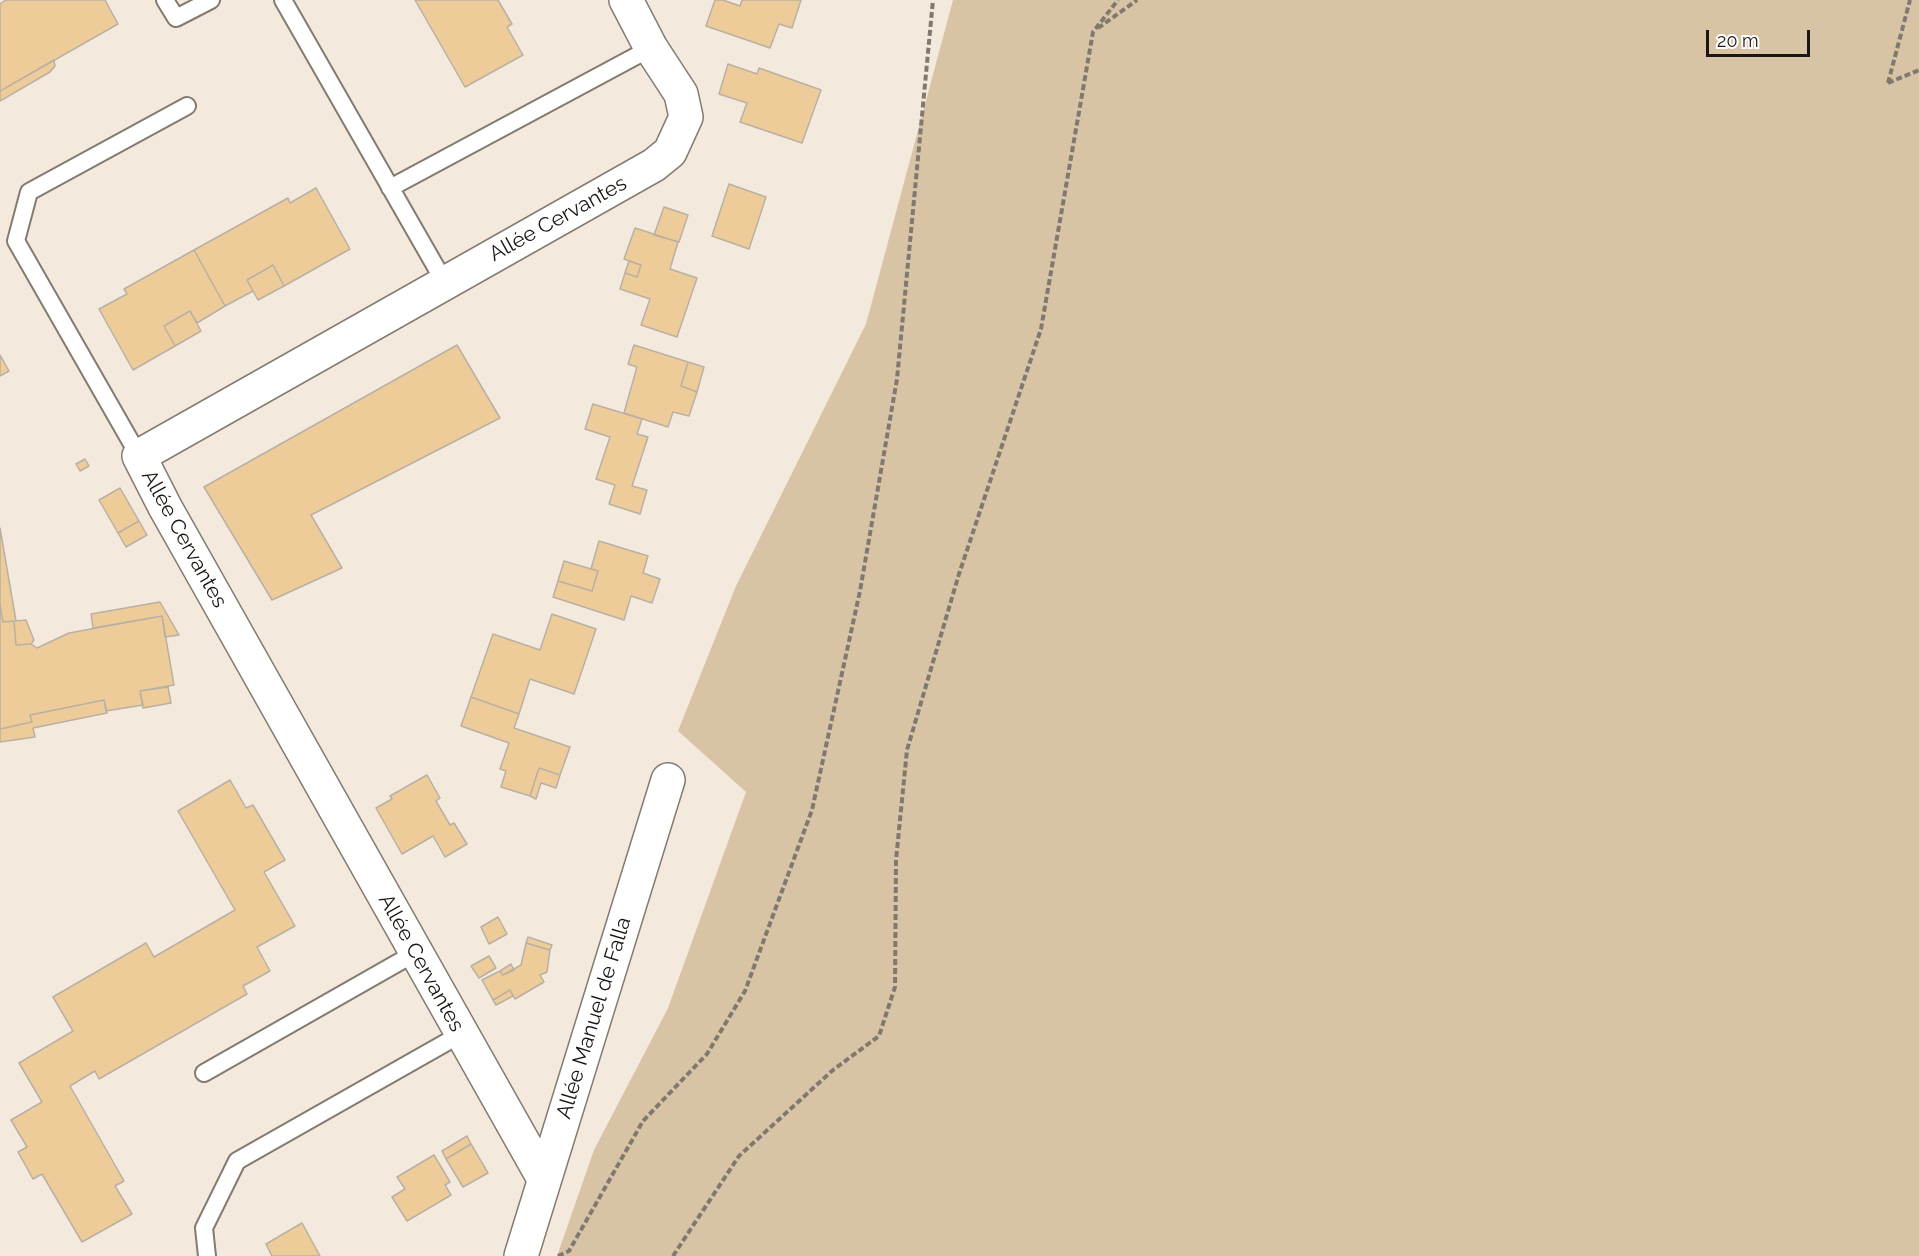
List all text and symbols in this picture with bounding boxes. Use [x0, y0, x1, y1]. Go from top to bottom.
scale bar [1709, 18, 1812, 56]
text: 20 m [1717, 30, 1759, 51]
street label: Allée Cervantes [485, 171, 631, 267]
street label: Allée Cervantes [136, 466, 232, 612]
street label: Allée Cervantes [373, 890, 469, 1036]
street label: Allée Manuel de Falla [551, 914, 637, 1122]

